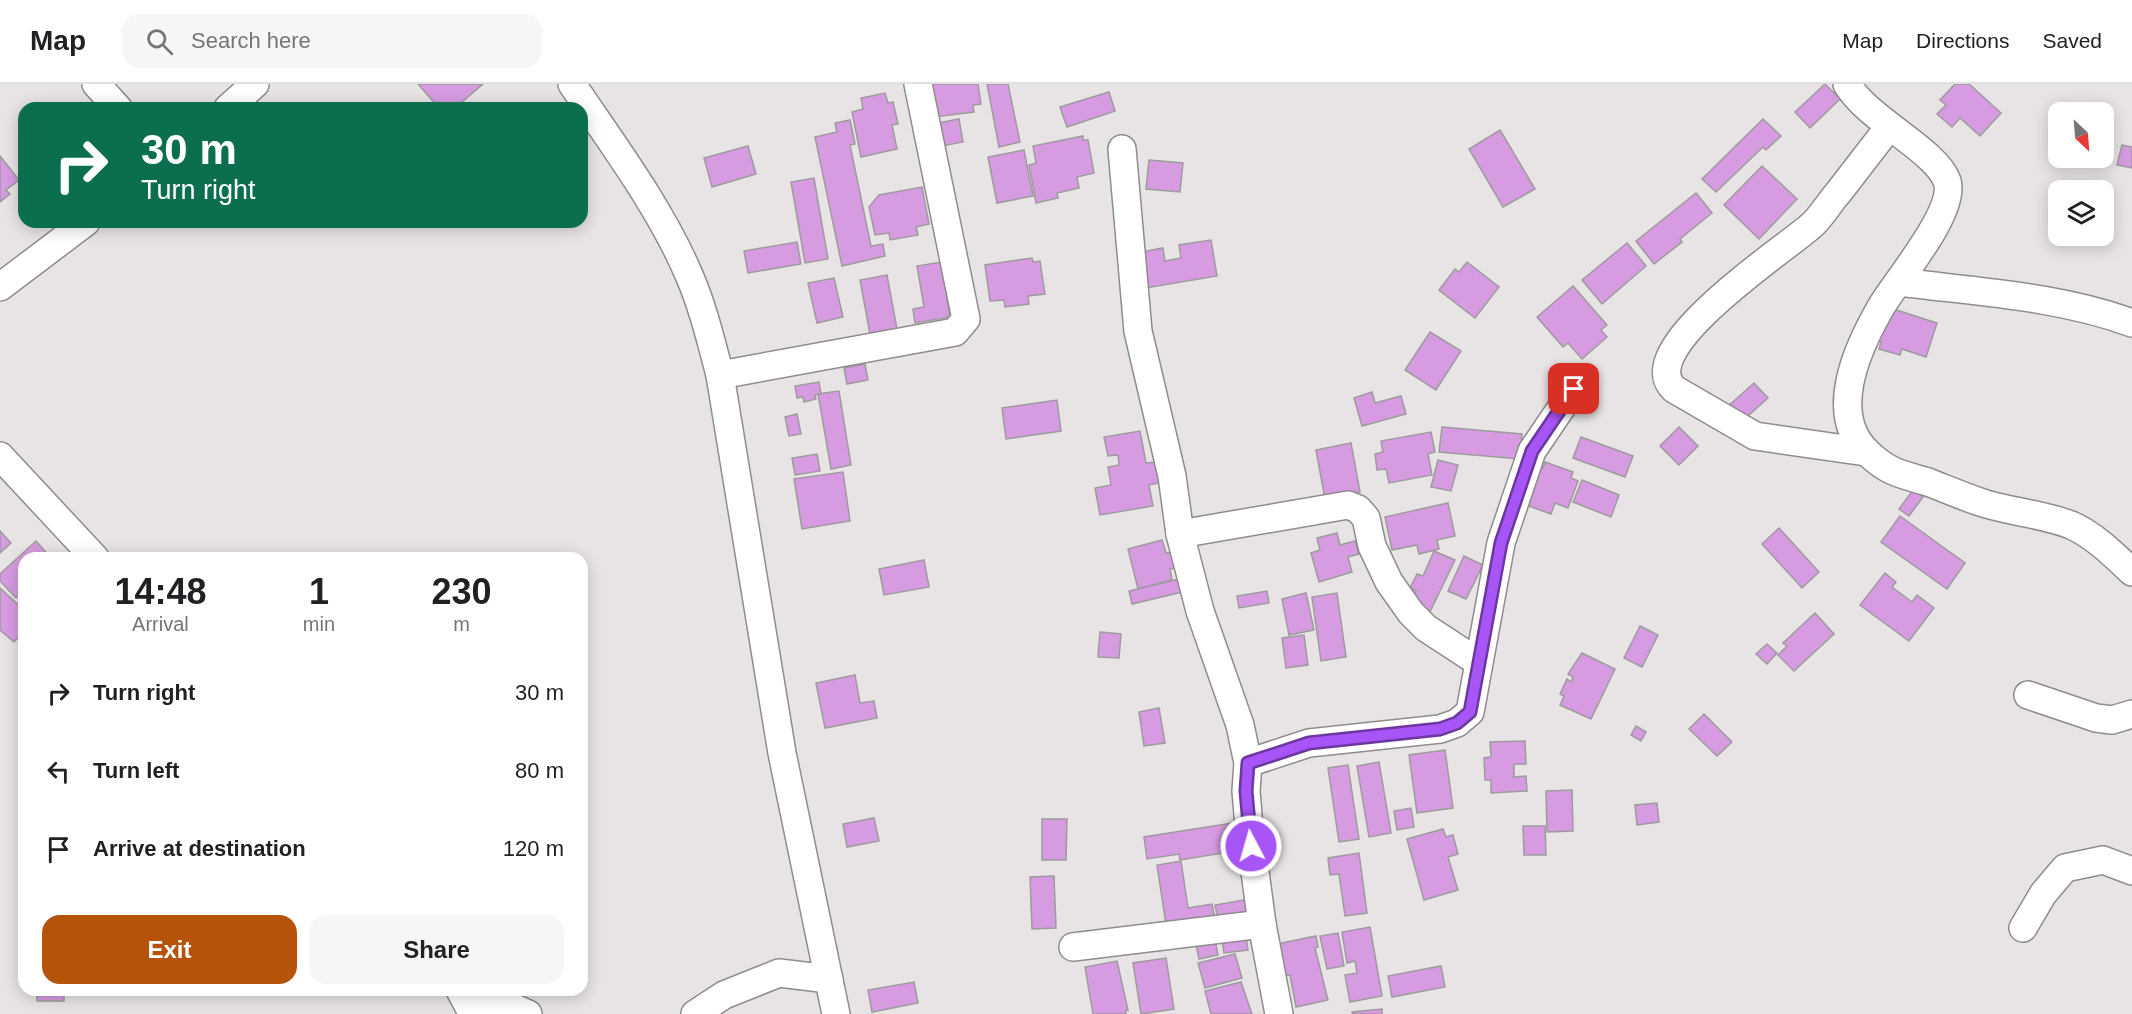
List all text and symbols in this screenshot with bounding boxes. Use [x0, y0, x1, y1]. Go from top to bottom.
search box [122, 14, 542, 68]
text: Map [30, 25, 86, 56]
icon: search [143, 25, 176, 58]
text: Search here [191, 28, 311, 53]
text: Map [1842, 29, 1883, 52]
text: Directions [1916, 29, 2009, 52]
text: Saved [2042, 29, 2102, 52]
north arrow [2048, 102, 2114, 168]
map controls [2048, 102, 2114, 246]
icon: right [42, 126, 120, 204]
text: 30 m [141, 126, 237, 173]
text: Turn right [141, 175, 256, 205]
button: layers [2048, 180, 2114, 246]
pin [1548, 363, 1599, 414]
icon: arrive [1557, 372, 1590, 405]
text: 14:48 [114, 571, 206, 612]
text: 1 [309, 571, 329, 612]
text: 230 [431, 571, 492, 612]
text: Arrival [132, 613, 189, 635]
text: min [303, 613, 335, 635]
text: m [453, 613, 470, 635]
icon: right [42, 677, 75, 710]
text: Turn right [93, 680, 195, 705]
text: 30 m [515, 680, 564, 705]
icon: left [42, 755, 75, 788]
text: Turn left [93, 758, 179, 783]
text: 80 m [515, 758, 564, 783]
position arrow [1219, 814, 1283, 878]
icon: arrive [42, 833, 75, 866]
text: Arrive at destination [93, 836, 306, 861]
text: 120 m [503, 836, 564, 861]
button: Exit [42, 915, 297, 984]
button: Share [309, 915, 564, 984]

